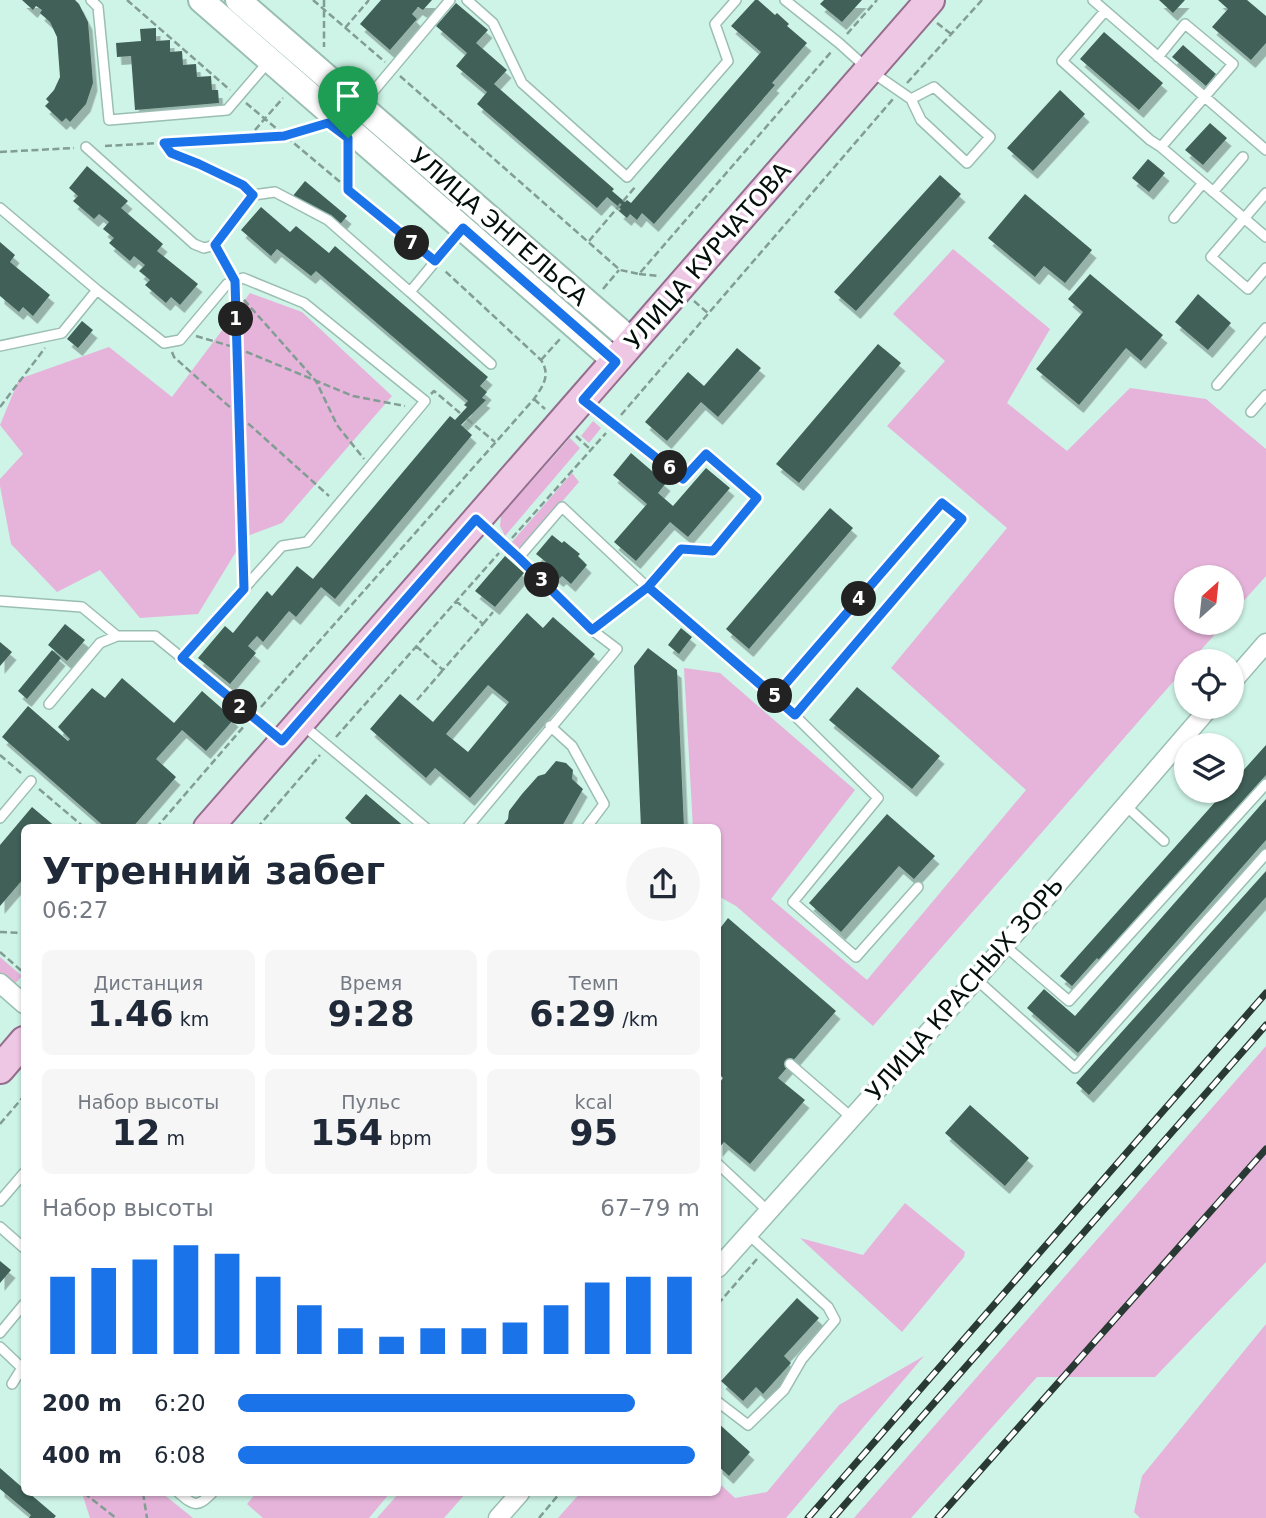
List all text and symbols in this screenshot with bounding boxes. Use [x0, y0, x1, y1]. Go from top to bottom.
pin [318, 66, 378, 138]
icon: arrive [329, 77, 367, 115]
street label: УЛИЦА ЭНГЕЛЬСА [405, 142, 594, 312]
street label: УЛИЦА КУРЧАТОВА [619, 156, 797, 355]
pin: 7 [394, 226, 430, 260]
text: 7 [405, 231, 418, 253]
pin: 1 [218, 302, 254, 336]
text: 1 [229, 307, 242, 329]
pin: 6 [652, 450, 688, 486]
text: 6 [663, 456, 676, 478]
pin: 3 [524, 562, 560, 598]
north arrow [1174, 565, 1244, 635]
map controls [1174, 565, 1244, 803]
text: 3 [535, 568, 548, 590]
pin: 4 [842, 582, 876, 616]
text: 4 [852, 587, 865, 609]
button: locate [1174, 649, 1244, 719]
pin: 5 [758, 678, 792, 714]
text: 5 [768, 684, 781, 706]
pin: 2 [222, 690, 258, 724]
text: 2 [233, 695, 246, 717]
button: layers [1174, 733, 1244, 803]
button: share [626, 847, 700, 921]
text: Утренний забег [42, 849, 385, 893]
street label: УЛИЦА КРАСНЫХ ЗОРЬ [860, 872, 1070, 1106]
text: 06:27 [42, 897, 108, 923]
text: Дистанция [94, 972, 203, 994]
text: Время [340, 972, 402, 994]
text: Темп [569, 972, 619, 994]
text: 1.46 [87, 994, 174, 1034]
text: 9:28 [327, 994, 415, 1034]
text: 6:29 [529, 994, 616, 1034]
text: km [174, 1008, 209, 1030]
text: /km [616, 1008, 658, 1030]
text: Набор высоты [77, 1091, 219, 1113]
text: Пульс [341, 1091, 401, 1113]
text: kcal [574, 1091, 613, 1113]
text: 12 [112, 1113, 160, 1153]
text: 154 [310, 1113, 383, 1153]
text: 95 [569, 1113, 618, 1153]
text: m [160, 1127, 185, 1149]
text: bpm [383, 1127, 432, 1149]
text: Набор высоты [42, 1195, 214, 1221]
text: 67–79 m [600, 1195, 700, 1221]
text: 200 m [42, 1390, 122, 1416]
text: 6:20 [154, 1390, 206, 1416]
text: 400 m [42, 1442, 122, 1468]
text: 6:08 [154, 1442, 206, 1468]

